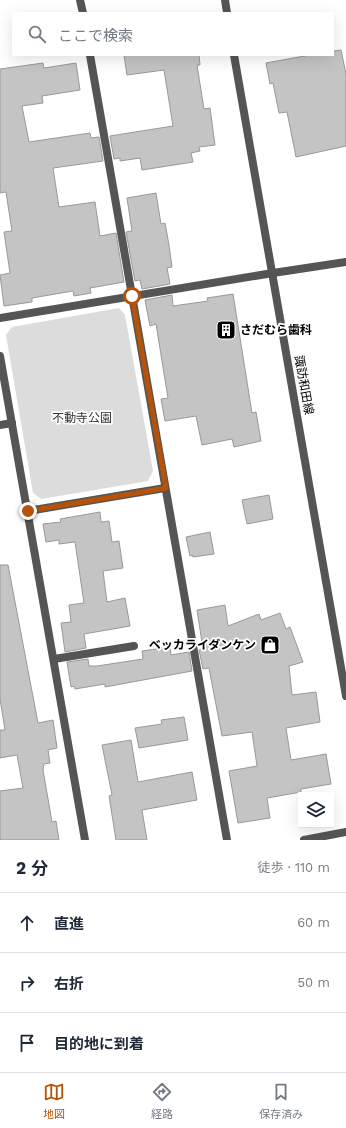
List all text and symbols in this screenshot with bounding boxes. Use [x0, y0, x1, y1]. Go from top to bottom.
search box [12, 12, 334, 56]
icon: search [26, 23, 48, 45]
text: ここで検索 [58, 27, 133, 45]
route start [123, 287, 141, 305]
building icon: さだむら歯科 [215, 319, 237, 341]
place label: さだむら歯科 [240, 323, 312, 337]
street label: 諏訪和田線 [292, 354, 316, 416]
park label: 不動寺公園 [52, 411, 112, 425]
route end [19, 502, 37, 520]
shop icon: ベッカライダンケン [259, 634, 281, 656]
place label: ベッカライダンケン [149, 638, 256, 652]
map controls [298, 792, 334, 828]
button: layers [298, 792, 334, 828]
text: 2 分 [16, 858, 48, 878]
text: 徒歩 · 110 m [257, 860, 330, 875]
icon: ahead [16, 912, 38, 934]
text: 直進 [54, 915, 84, 933]
text: 60 m [297, 915, 330, 930]
icon: right [16, 972, 38, 994]
text: 右折 [54, 975, 84, 993]
text: 50 m [298, 975, 330, 990]
icon: arrive [16, 1032, 38, 1054]
text: 目的地に到着 [54, 1035, 144, 1053]
tab: 地図 [43, 1081, 65, 1121]
tab: 経路 [151, 1081, 173, 1121]
tab: 保存済み [259, 1081, 303, 1121]

